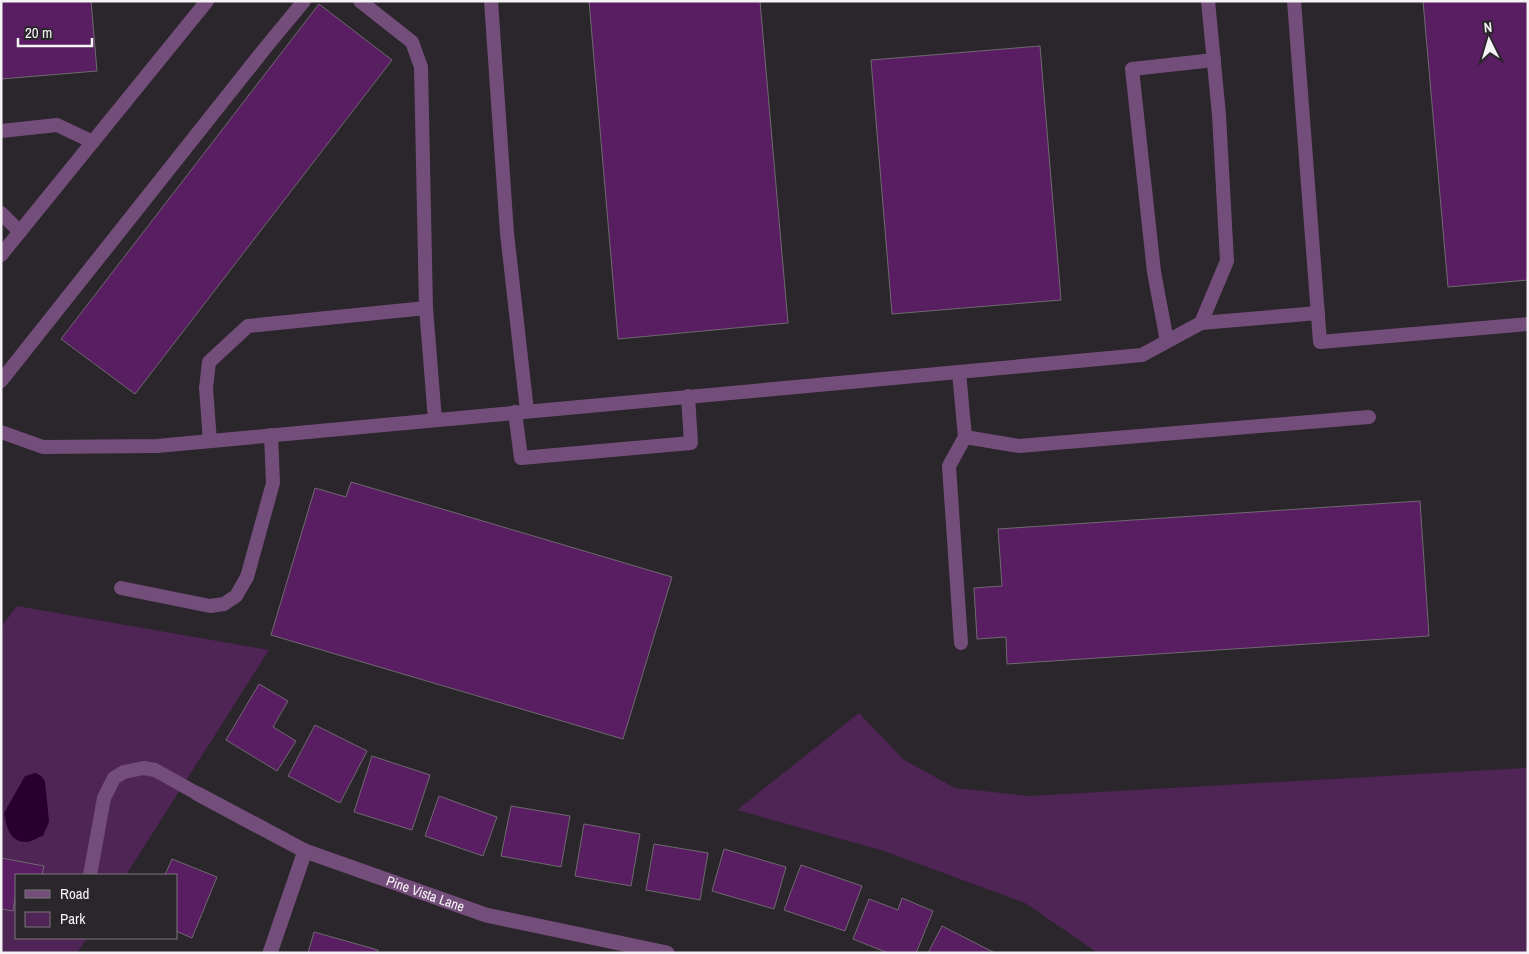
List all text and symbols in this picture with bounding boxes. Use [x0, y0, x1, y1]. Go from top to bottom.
scale bar [18, 15, 91, 47]
north arrow [1464, 15, 1514, 65]
text: N [1483, 18, 1493, 36]
text: 20 m [25, 22, 52, 43]
street label: Pine Vista Lane [384, 871, 467, 916]
legend [15, 874, 178, 939]
text: Road [60, 883, 89, 904]
text: Park [60, 908, 86, 929]

